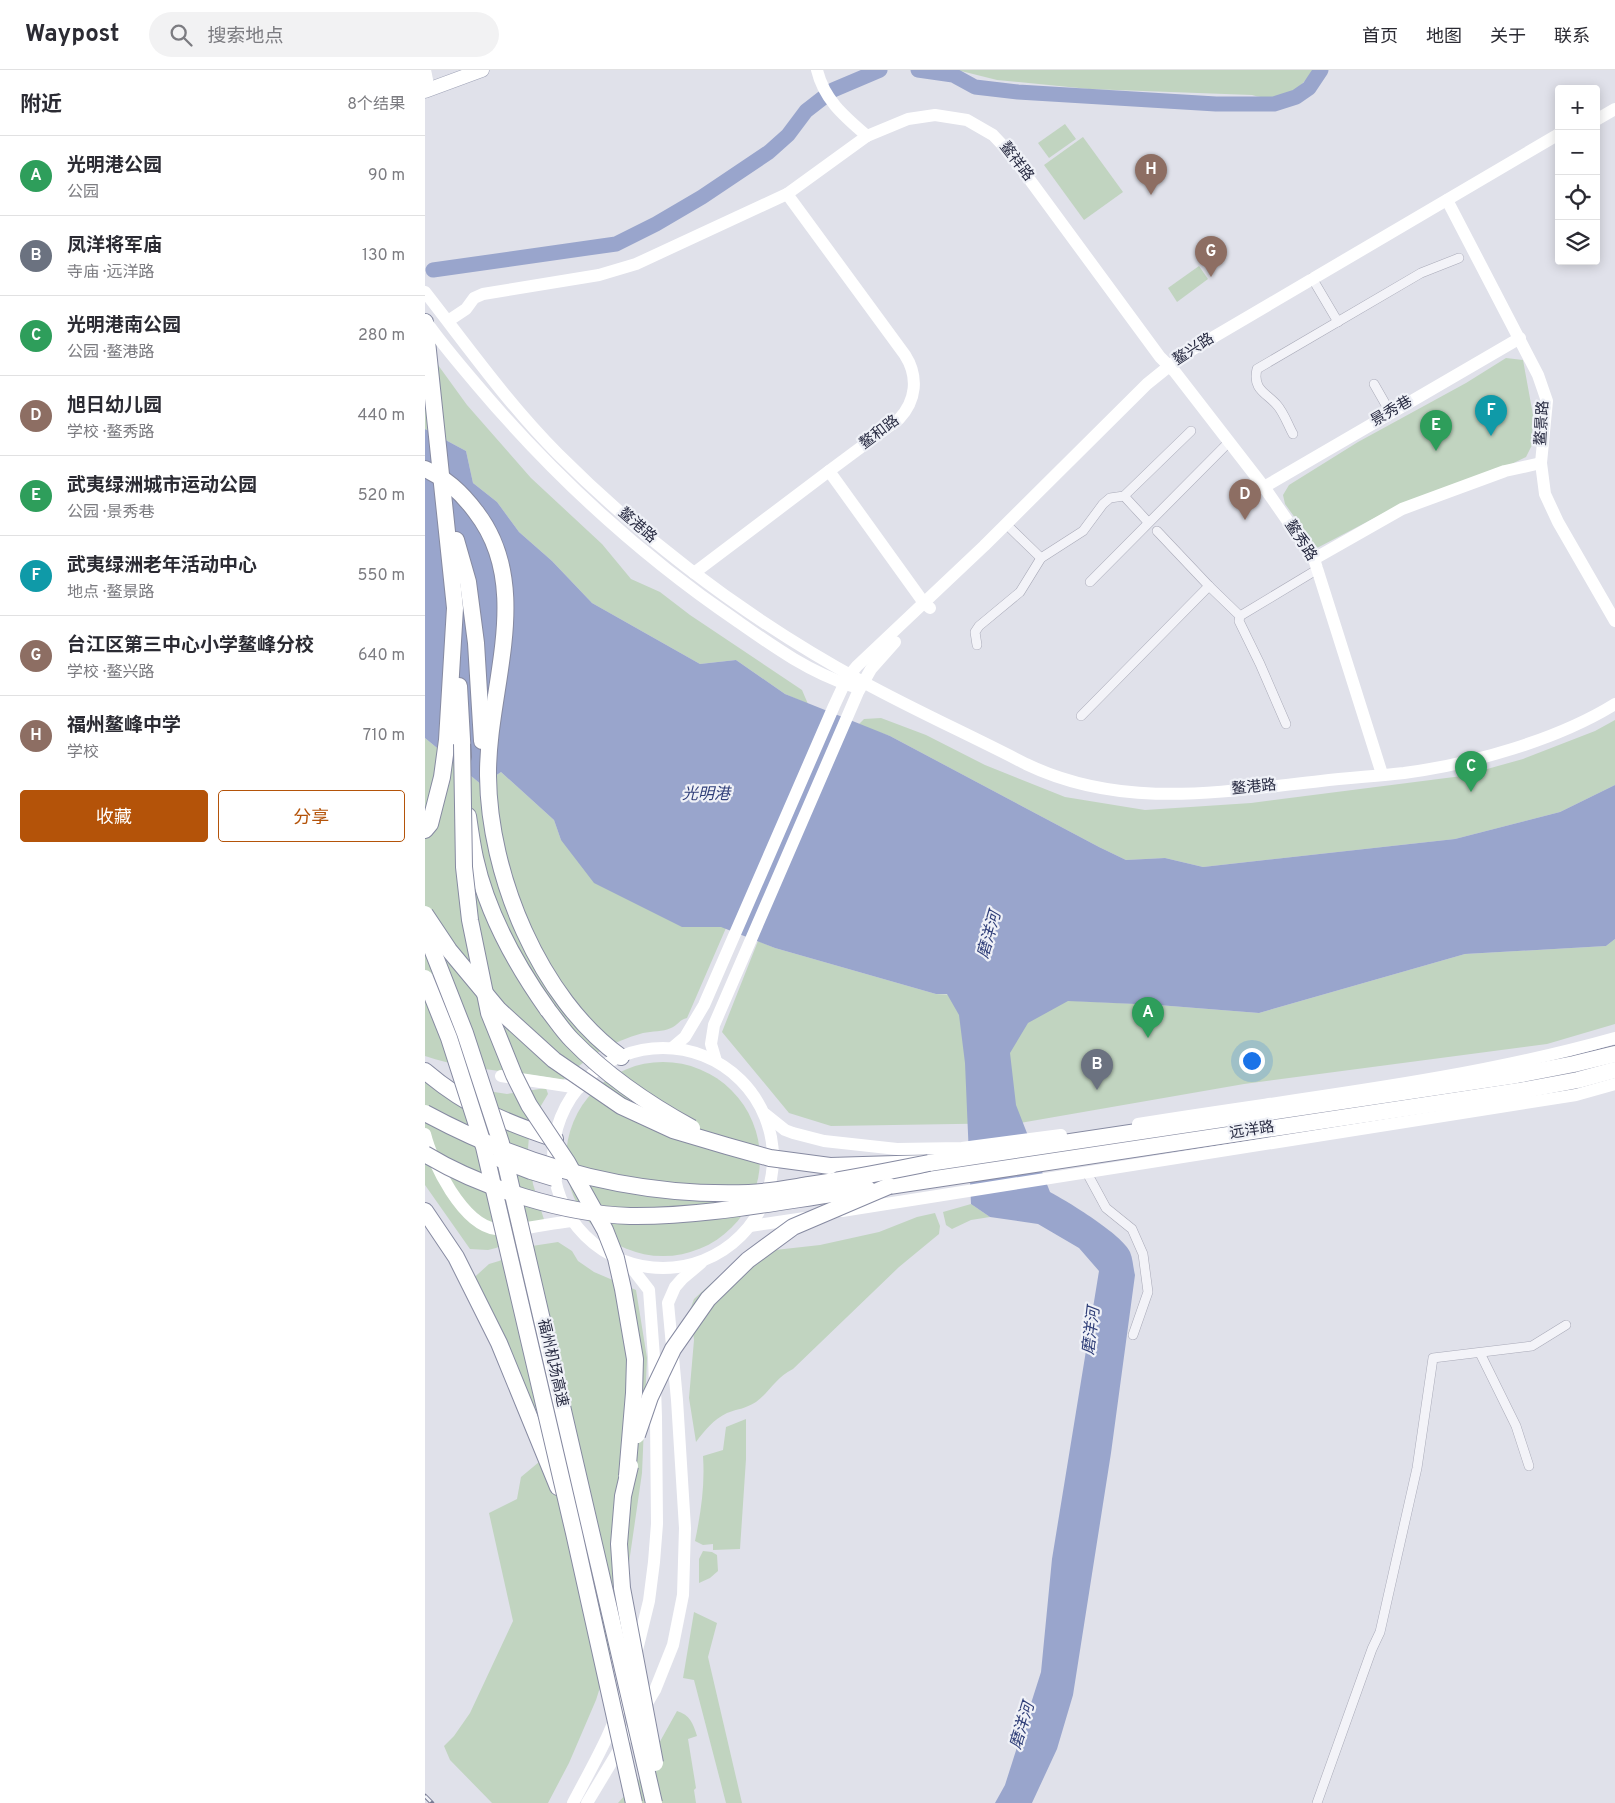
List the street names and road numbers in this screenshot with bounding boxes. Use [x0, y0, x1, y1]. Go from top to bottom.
street label: 鳌祥路 [995, 138, 1037, 186]
street label: 鳌兴路 [1170, 330, 1218, 370]
street label: 景秀巷 [1368, 393, 1416, 431]
street label: 鳌景路 [1532, 400, 1554, 446]
street label: 鳌和路 [856, 412, 904, 454]
street label: 鳌港路 [614, 504, 660, 548]
street label: 鳌秀路 [1280, 517, 1320, 565]
street label: 鳌港路 [1231, 776, 1277, 800]
street label: 远洋路 [1228, 1118, 1276, 1144]
street label: 福州机场高速 [533, 1317, 572, 1409]

